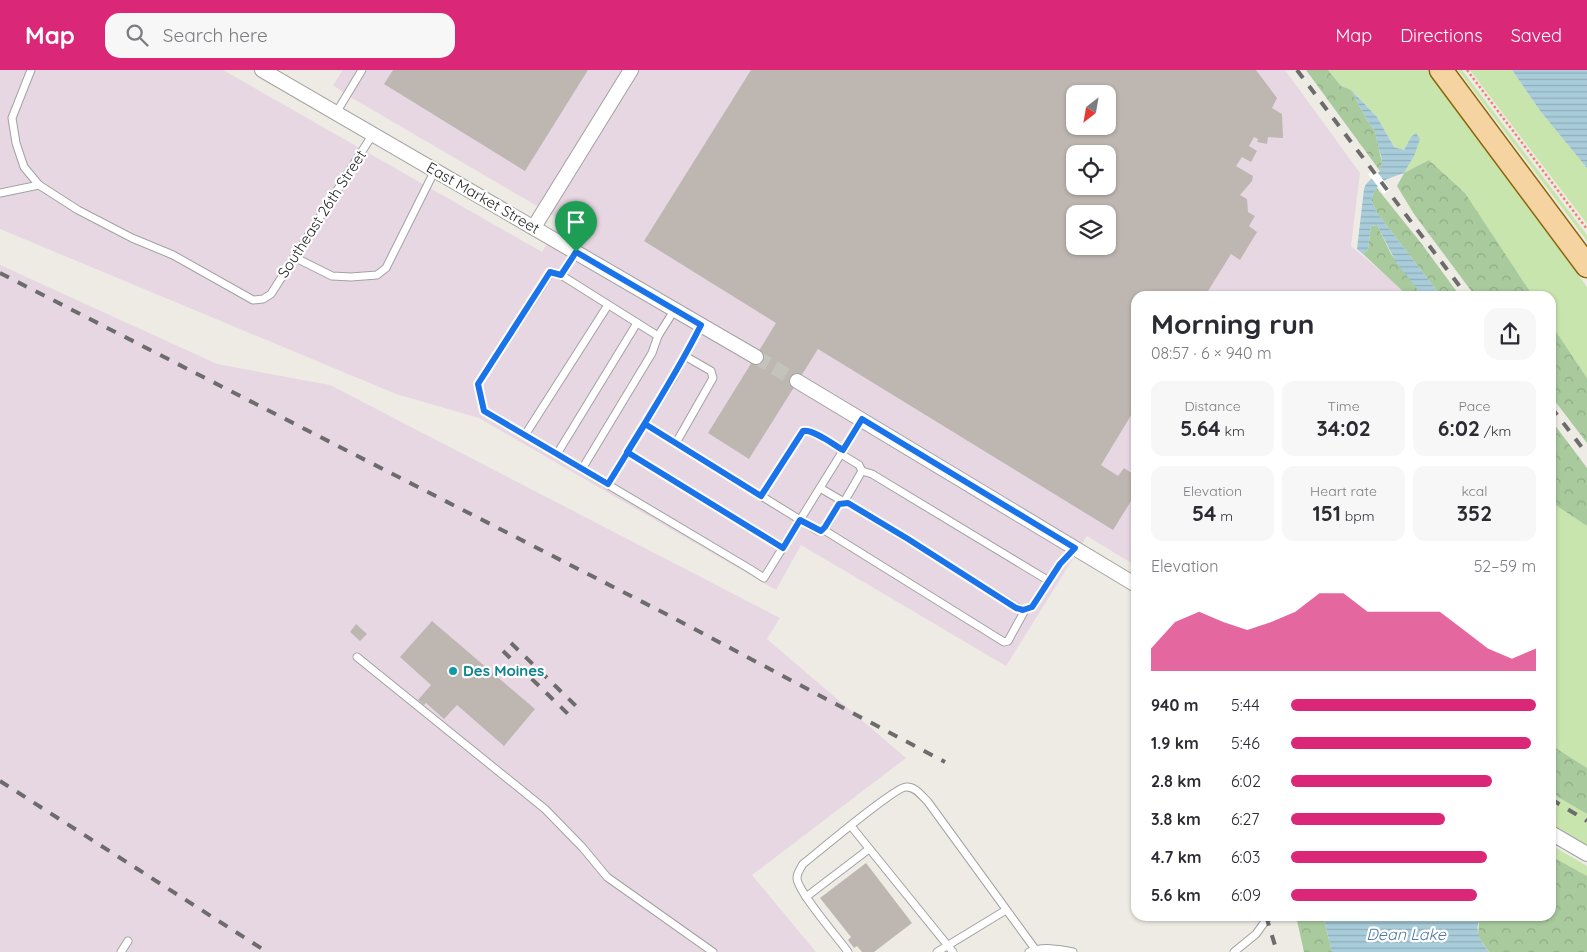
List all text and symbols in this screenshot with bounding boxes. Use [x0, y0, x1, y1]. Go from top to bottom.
search box [105, 13, 455, 58]
text: Map [25, 20, 75, 50]
icon: search [123, 21, 151, 49]
text: Search here [163, 23, 268, 47]
text: Map [1335, 24, 1372, 47]
text: Directions [1400, 24, 1483, 47]
text: Saved [1511, 24, 1562, 47]
north arrow [1066, 85, 1116, 135]
map controls [1066, 85, 1116, 255]
button: locate [1066, 145, 1116, 195]
street label: Southeast 26th Street [273, 146, 370, 281]
street label: East Market Street [423, 157, 543, 238]
pin [555, 201, 597, 252]
button: layers [1066, 205, 1116, 255]
icon: arrive [562, 208, 590, 236]
text: Morning run [1151, 306, 1315, 341]
button: share [1484, 308, 1536, 360]
text: 08:57 · 6 × 940 m [1151, 343, 1272, 363]
text: Distance [1184, 397, 1241, 415]
text: Time [1327, 397, 1360, 415]
text: Pace [1459, 397, 1490, 415]
text: 5.64 [1180, 415, 1221, 441]
text: 34:02 [1316, 415, 1371, 441]
text: 6:02 [1438, 415, 1480, 441]
text: km [1221, 422, 1245, 440]
text: /km [1480, 422, 1511, 440]
text: Elevation [1183, 482, 1242, 500]
text: Heart rate [1310, 482, 1377, 500]
text: kcal [1461, 482, 1488, 500]
text: 54 [1192, 500, 1216, 526]
text: 151 [1313, 500, 1341, 526]
text: 352 [1457, 500, 1492, 526]
text: m [1216, 507, 1233, 525]
text: bpm [1341, 507, 1375, 525]
text: Elevation [1151, 556, 1218, 576]
text: 52–59 m [1474, 556, 1536, 576]
place label: Des Moines [463, 661, 544, 680]
marker: Des Moines [447, 665, 459, 677]
text: 940 m [1151, 695, 1199, 715]
text: 5:44 [1231, 695, 1260, 715]
text: 1.9 km [1151, 733, 1199, 753]
text: 5:46 [1231, 733, 1260, 753]
text: 2.8 km [1151, 771, 1201, 791]
text: 6:02 [1231, 771, 1261, 791]
text: 3.8 km [1151, 809, 1201, 829]
text: 6:27 [1231, 809, 1259, 829]
text: 4.7 km [1151, 847, 1202, 867]
text: 6:03 [1231, 847, 1261, 867]
text: 5.6 km [1151, 885, 1201, 905]
text: 6:09 [1231, 885, 1261, 905]
water label: Dean Lake [1366, 924, 1447, 944]

